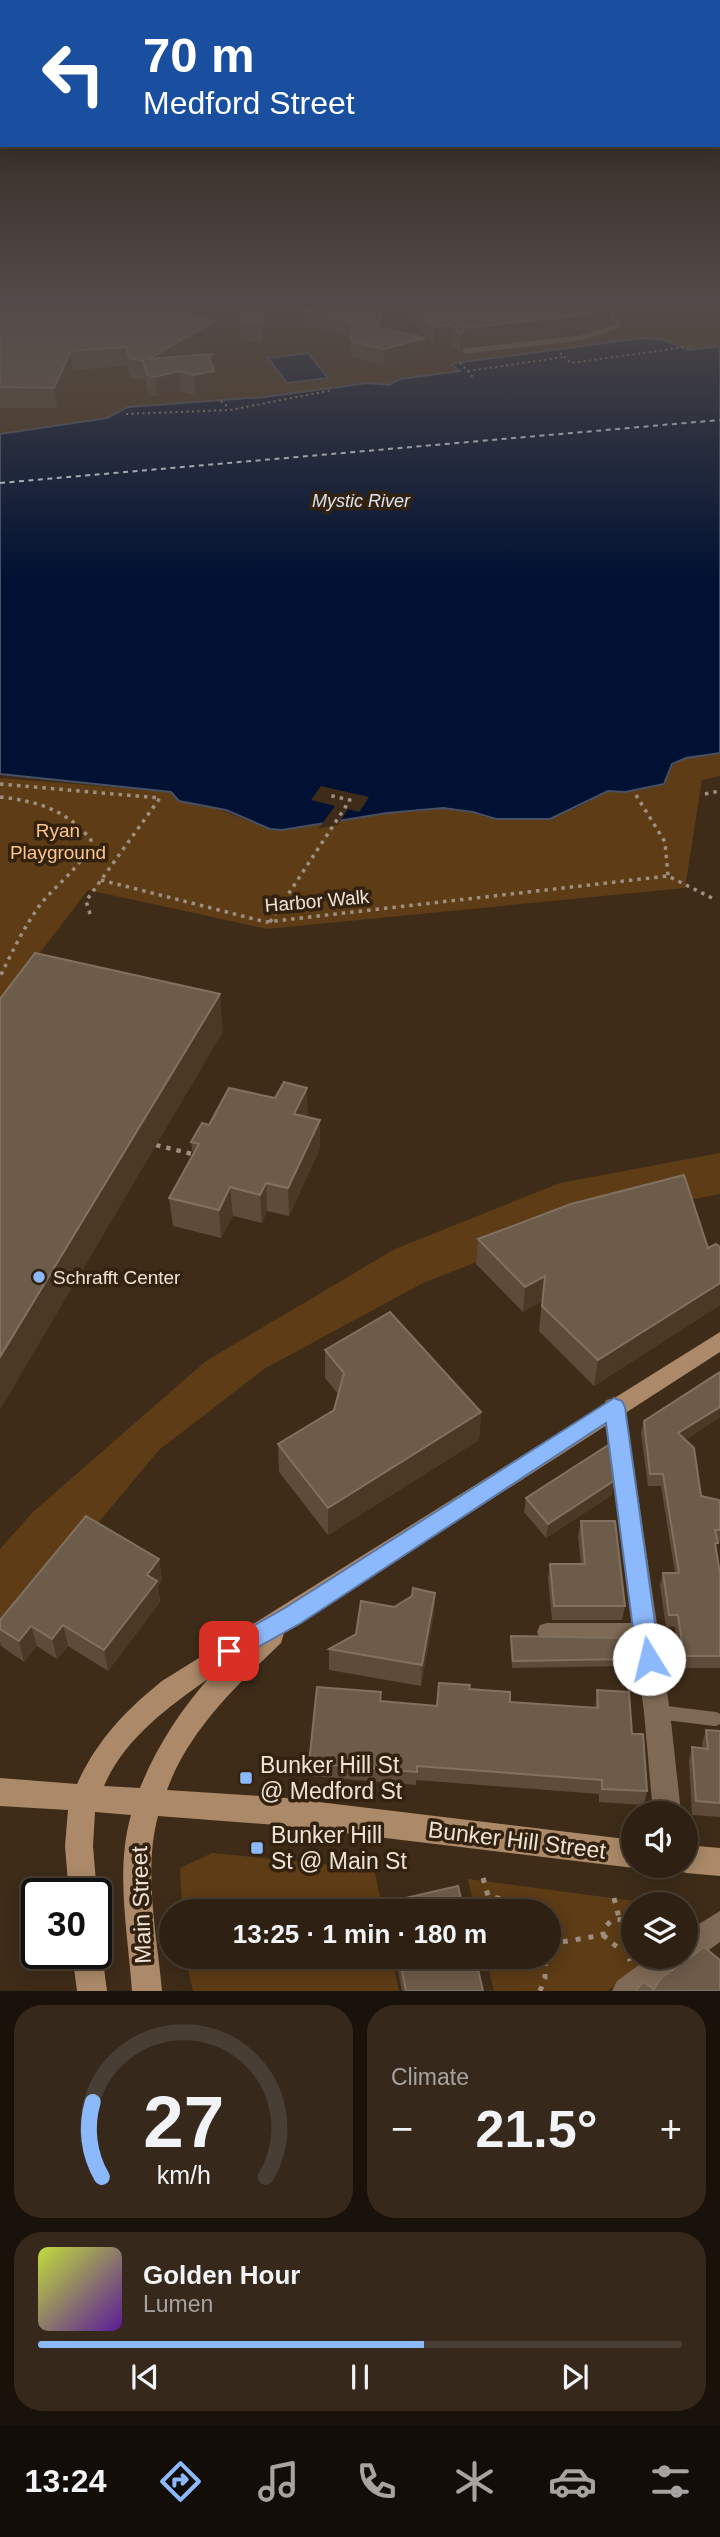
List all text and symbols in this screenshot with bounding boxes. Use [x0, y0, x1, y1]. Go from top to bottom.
icon: left [28, 28, 119, 119]
text: 70 m [143, 28, 255, 82]
text: Medford Street [143, 85, 355, 121]
water label: Mystic River [312, 491, 411, 511]
park label: Ryan Playground [10, 820, 106, 863]
street label: Harbor Walk [264, 886, 371, 916]
place label: Schrafft Center [53, 1267, 181, 1288]
marker: Schrafft Center [31, 1269, 47, 1285]
pin [199, 1621, 259, 1681]
position arrow [612, 1622, 686, 1696]
icon: arrive [210, 1632, 248, 1670]
place label: Bunker Hill St @ Medford St [260, 1752, 403, 1804]
marker: Bunker Hill St @ Medford St [238, 1770, 254, 1786]
map controls [621, 1801, 698, 1969]
button: sound [621, 1801, 698, 1878]
street label: Bunker Hill Street [427, 1816, 608, 1864]
place label: Bunker Hill St @ Main St [271, 1822, 407, 1874]
marker: Bunker Hill St @ Main St [249, 1840, 265, 1856]
street label: Main Street [126, 1845, 156, 1964]
speed limit sign: 30 [21, 1878, 112, 1969]
button: layers [621, 1892, 698, 1969]
text: 13:25 · 1 min · 180 m [233, 1919, 487, 1949]
text: Climate [391, 2064, 469, 2090]
text: 27 [143, 2082, 224, 2163]
text: 21.5° [475, 2100, 598, 2158]
text: − [391, 2108, 413, 2150]
text: + [660, 2108, 682, 2150]
text: km/h [156, 2161, 211, 2189]
text: Golden Hour [143, 2260, 300, 2290]
text: Lumen [143, 2291, 213, 2317]
icon: previous [126, 2358, 164, 2396]
icon: pause [341, 2358, 379, 2396]
icon: next [556, 2358, 594, 2396]
icon: directions [156, 2457, 205, 2506]
icon: music [254, 2457, 303, 2506]
icon: phone [352, 2457, 401, 2506]
icon: climate [450, 2457, 499, 2506]
icon: car [548, 2457, 597, 2506]
icon: filters [646, 2457, 695, 2506]
text: 13:24 [25, 2463, 106, 2499]

